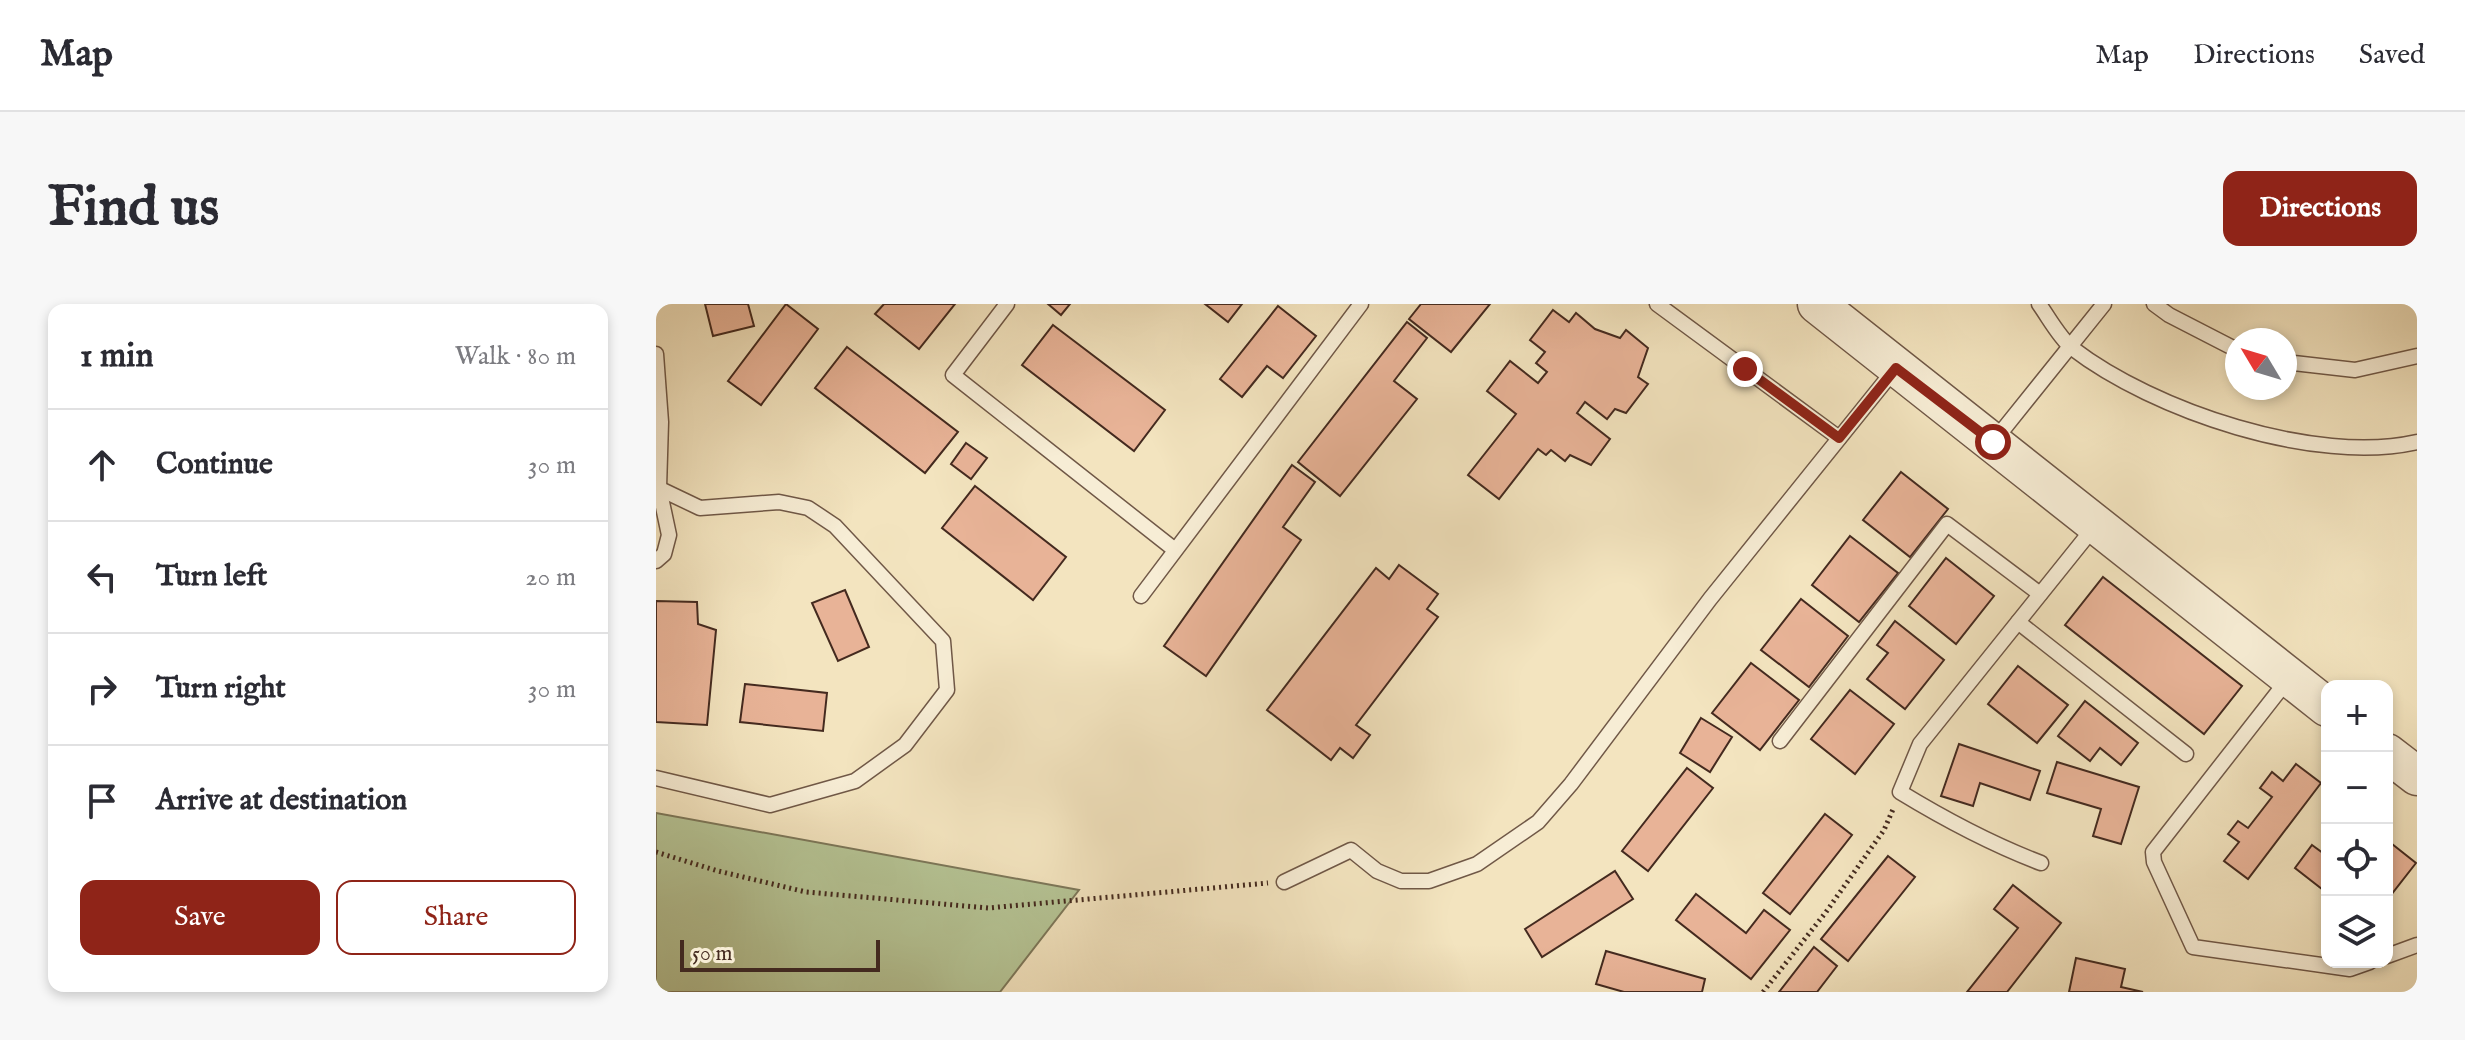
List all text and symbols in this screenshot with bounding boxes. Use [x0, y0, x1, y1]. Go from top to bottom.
text: Map [40, 31, 113, 79]
text: Map [2095, 38, 2149, 73]
text: Directions [2193, 38, 2315, 73]
text: Saved [2359, 38, 2425, 73]
button: Directions [2223, 171, 2417, 246]
text: Find us [48, 173, 219, 244]
north arrow [2225, 328, 2297, 400]
text: 1 min [80, 335, 154, 378]
text: Walk · 80 m [455, 340, 576, 373]
route end [1727, 351, 1763, 387]
route start [1975, 424, 2011, 460]
icon: ahead [80, 443, 124, 487]
text: Continue [156, 446, 273, 484]
text: 30 m [528, 449, 576, 482]
icon: left [80, 555, 124, 599]
text: Turn left [156, 558, 267, 596]
text: 20 m [525, 561, 576, 594]
icon: right [80, 667, 124, 711]
text: Turn right [156, 670, 286, 708]
text: 30 m [528, 673, 576, 706]
map controls [2321, 680, 2393, 968]
button: + [2321, 680, 2393, 752]
button: − [2321, 752, 2393, 824]
icon: arrive [80, 779, 124, 823]
text: Arrive at destination [156, 782, 407, 820]
button: locate [2321, 824, 2393, 896]
button: Save [80, 880, 320, 955]
button: Share [336, 880, 576, 955]
button: layers [2321, 896, 2393, 968]
scale bar [680, 936, 880, 972]
text: 50 m [692, 940, 733, 968]

